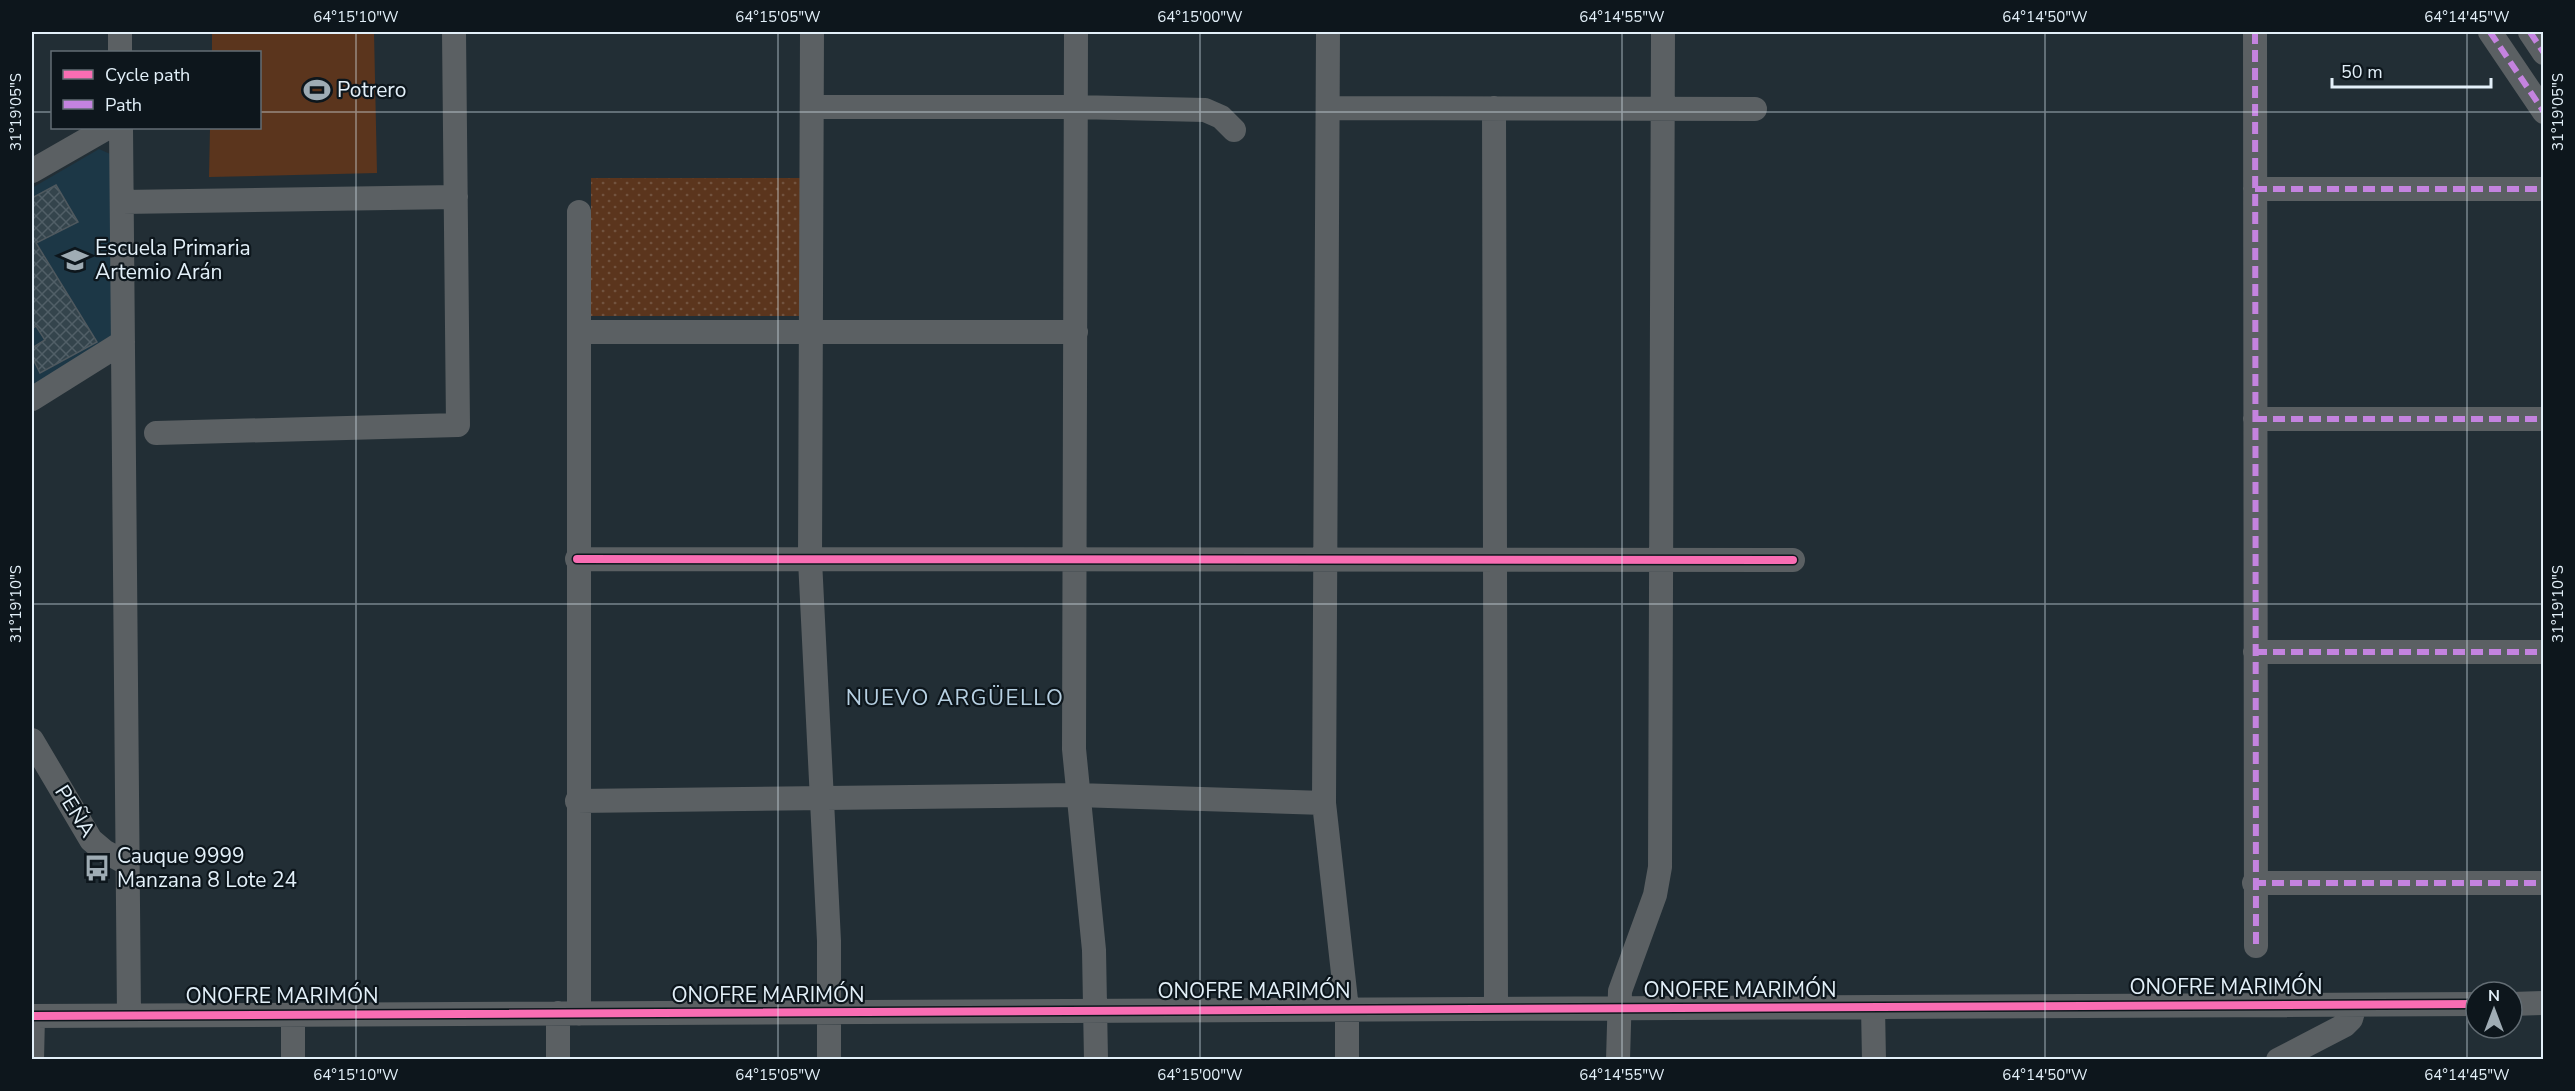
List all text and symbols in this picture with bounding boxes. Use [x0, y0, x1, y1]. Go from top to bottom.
text: 64°15'10"W [313, 7, 399, 27]
text: 64°15'05"W [735, 7, 821, 27]
text: 64°15'00"W [1157, 7, 1243, 27]
text: 64°14'55"W [1579, 7, 1665, 27]
text: 64°14'50"W [2002, 7, 2088, 27]
text: 64°14'45"W [2424, 7, 2510, 27]
legend [51, 51, 261, 129]
scale bar [2332, 51, 2491, 89]
text: 50 m [2341, 60, 2383, 84]
text: Cycle path [105, 63, 190, 87]
text: 31°19'05"S [6, 73, 26, 151]
text: 31°19'05"S [2548, 73, 2568, 151]
sports icon: Potrero [302, 75, 332, 105]
place label: Potrero [337, 76, 406, 104]
text: Path [105, 93, 142, 117]
place label: Escuela Primaria Artemio Arán [95, 234, 251, 286]
school or university icon: Escuela Primaria Artemio Arán [60, 245, 90, 275]
text: 31°19'10"S [6, 565, 26, 643]
text: 31°19'10"S [2548, 565, 2568, 643]
district label: NUEVO ARGÜELLO [846, 683, 1064, 713]
street label: PEÑA [48, 780, 102, 842]
place label: Cauque 9999 Manzana 8 Lote 24 [117, 842, 297, 894]
bus stop icon: Cauque 9999 Manzana 8 Lote 24 [82, 853, 112, 883]
street label: ONOFRE MARIMÓN [2129, 973, 2323, 1001]
street label: ONOFRE MARIMÓN [1643, 976, 1837, 1004]
street label: ONOFRE MARIMÓN [1157, 977, 1351, 1005]
north arrow [2464, 980, 2524, 1040]
street label: ONOFRE MARIMÓN [671, 981, 865, 1009]
street label: ONOFRE MARIMÓN [185, 982, 379, 1010]
text: N [2488, 985, 2500, 1007]
text: 64°15'10"W [313, 1065, 399, 1085]
text: 64°15'05"W [735, 1065, 821, 1085]
text: 64°15'00"W [1157, 1065, 1243, 1085]
text: 64°14'55"W [1579, 1065, 1665, 1085]
text: 64°14'50"W [2002, 1065, 2088, 1085]
text: 64°14'45"W [2424, 1065, 2510, 1085]

